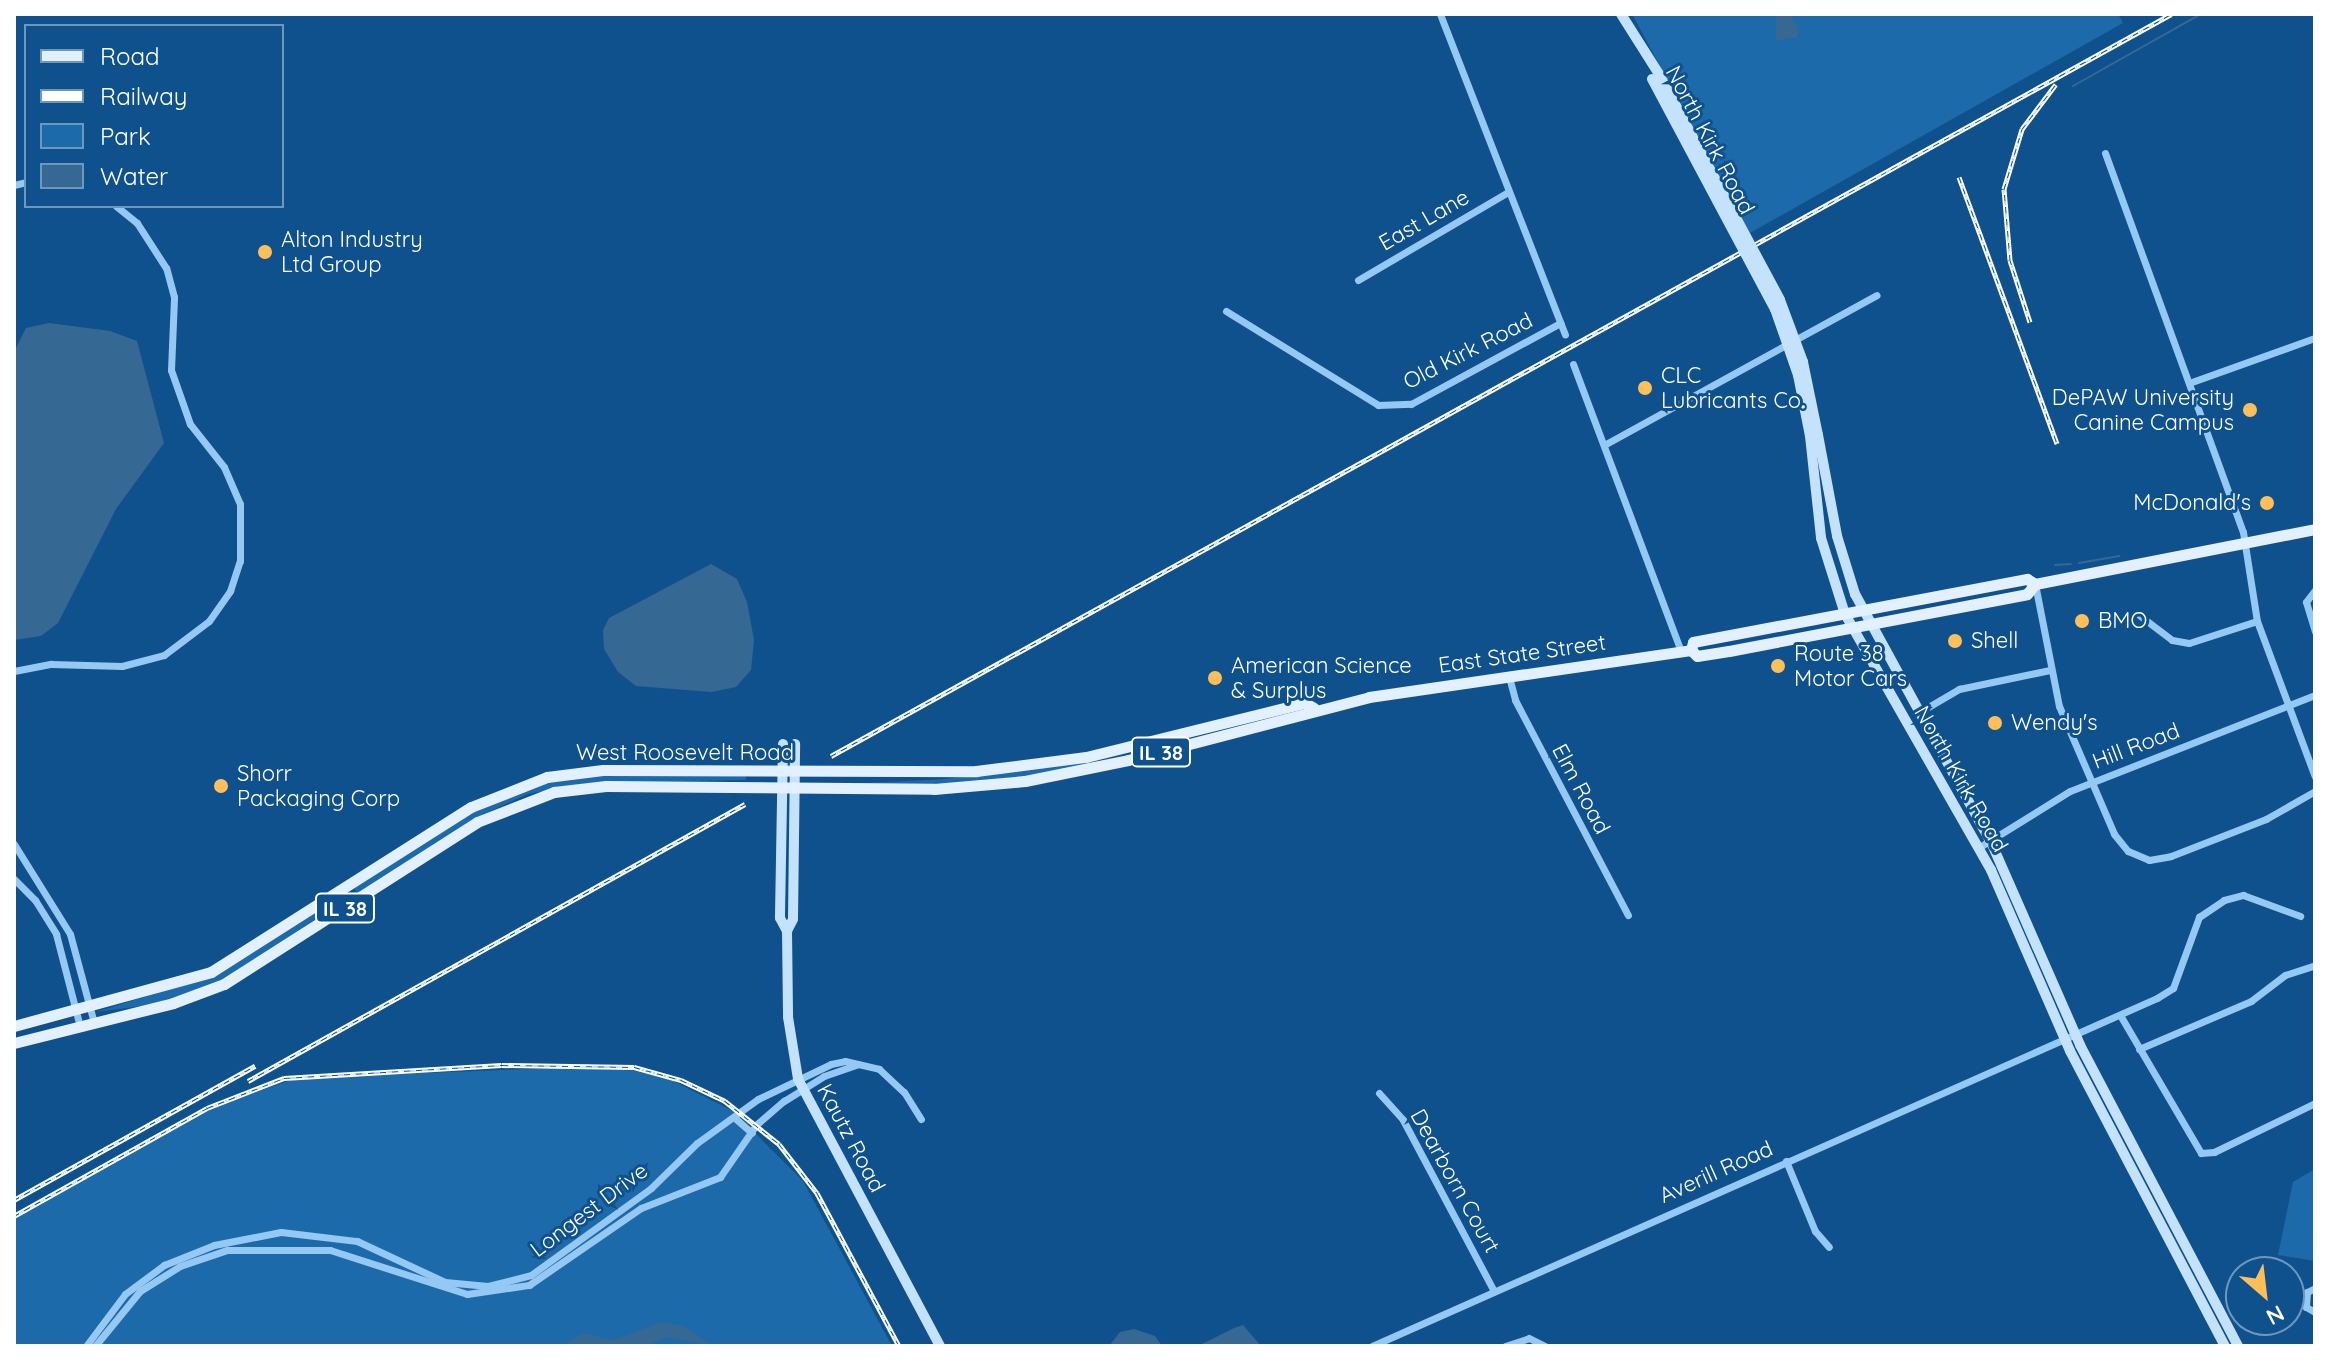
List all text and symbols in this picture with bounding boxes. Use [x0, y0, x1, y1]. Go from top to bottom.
legend [24, 24, 284, 208]
text: Road [100, 41, 160, 71]
street label: North Kirk Road [1660, 61, 1760, 219]
text: Railway [100, 81, 187, 111]
text: Park [100, 121, 151, 151]
text: Water [100, 161, 168, 191]
street label: East Lane [1374, 184, 1474, 256]
place label: Alton Industry Ltd Group [281, 226, 423, 278]
marker: Alton Industry Ltd Group [256, 243, 274, 261]
street label: Old Kirk Road [1399, 307, 1537, 395]
place label: CLC Lubricants Co. [1661, 362, 1805, 414]
marker: CLC Lubricants Co. [1636, 379, 1654, 397]
place label: DePAW University Canine Campus [2052, 384, 2234, 436]
marker: DePAW University Canine Campus [2241, 401, 2259, 419]
place label: McDonald's [2133, 490, 2251, 516]
marker: McDonald's [2258, 494, 2276, 512]
place label: BMO [2098, 608, 2147, 634]
marker: BMO [2073, 612, 2091, 630]
place label: Shell [1971, 628, 2018, 654]
street label: East State Street [1437, 629, 1607, 679]
marker: Shell [1946, 632, 1964, 650]
place label: Route 38 Motor Cars [1794, 640, 1907, 692]
place label: American Science & Surplus [1231, 652, 1412, 704]
marker: Route 38 Motor Cars [1769, 657, 1787, 675]
marker: American Science & Surplus [1206, 669, 1224, 687]
street label: North Kirk Road [1909, 701, 2013, 857]
place label: Wendy's [2011, 710, 2097, 736]
marker: Wendy's [1986, 714, 2004, 732]
street label: Hill Road [2089, 717, 2183, 775]
road number: IL 38 [1129, 736, 1193, 768]
street label: Elm Road [1546, 739, 1616, 839]
street label: West Roosevelt Road [576, 740, 794, 766]
place label: Shorr Packaging Corp [237, 760, 400, 812]
marker: Shorr Packaging Corp [212, 777, 230, 795]
road number: IL 38 [313, 892, 377, 924]
street label: Kautz Road [811, 1079, 891, 1197]
street label: Dearborn Court [1405, 1105, 1505, 1257]
street label: Averill Road [1655, 1135, 1777, 1209]
street label: Longest Drive [525, 1157, 653, 1263]
north arrow [2225, 1256, 2305, 1336]
text: N [2262, 1299, 2289, 1332]

